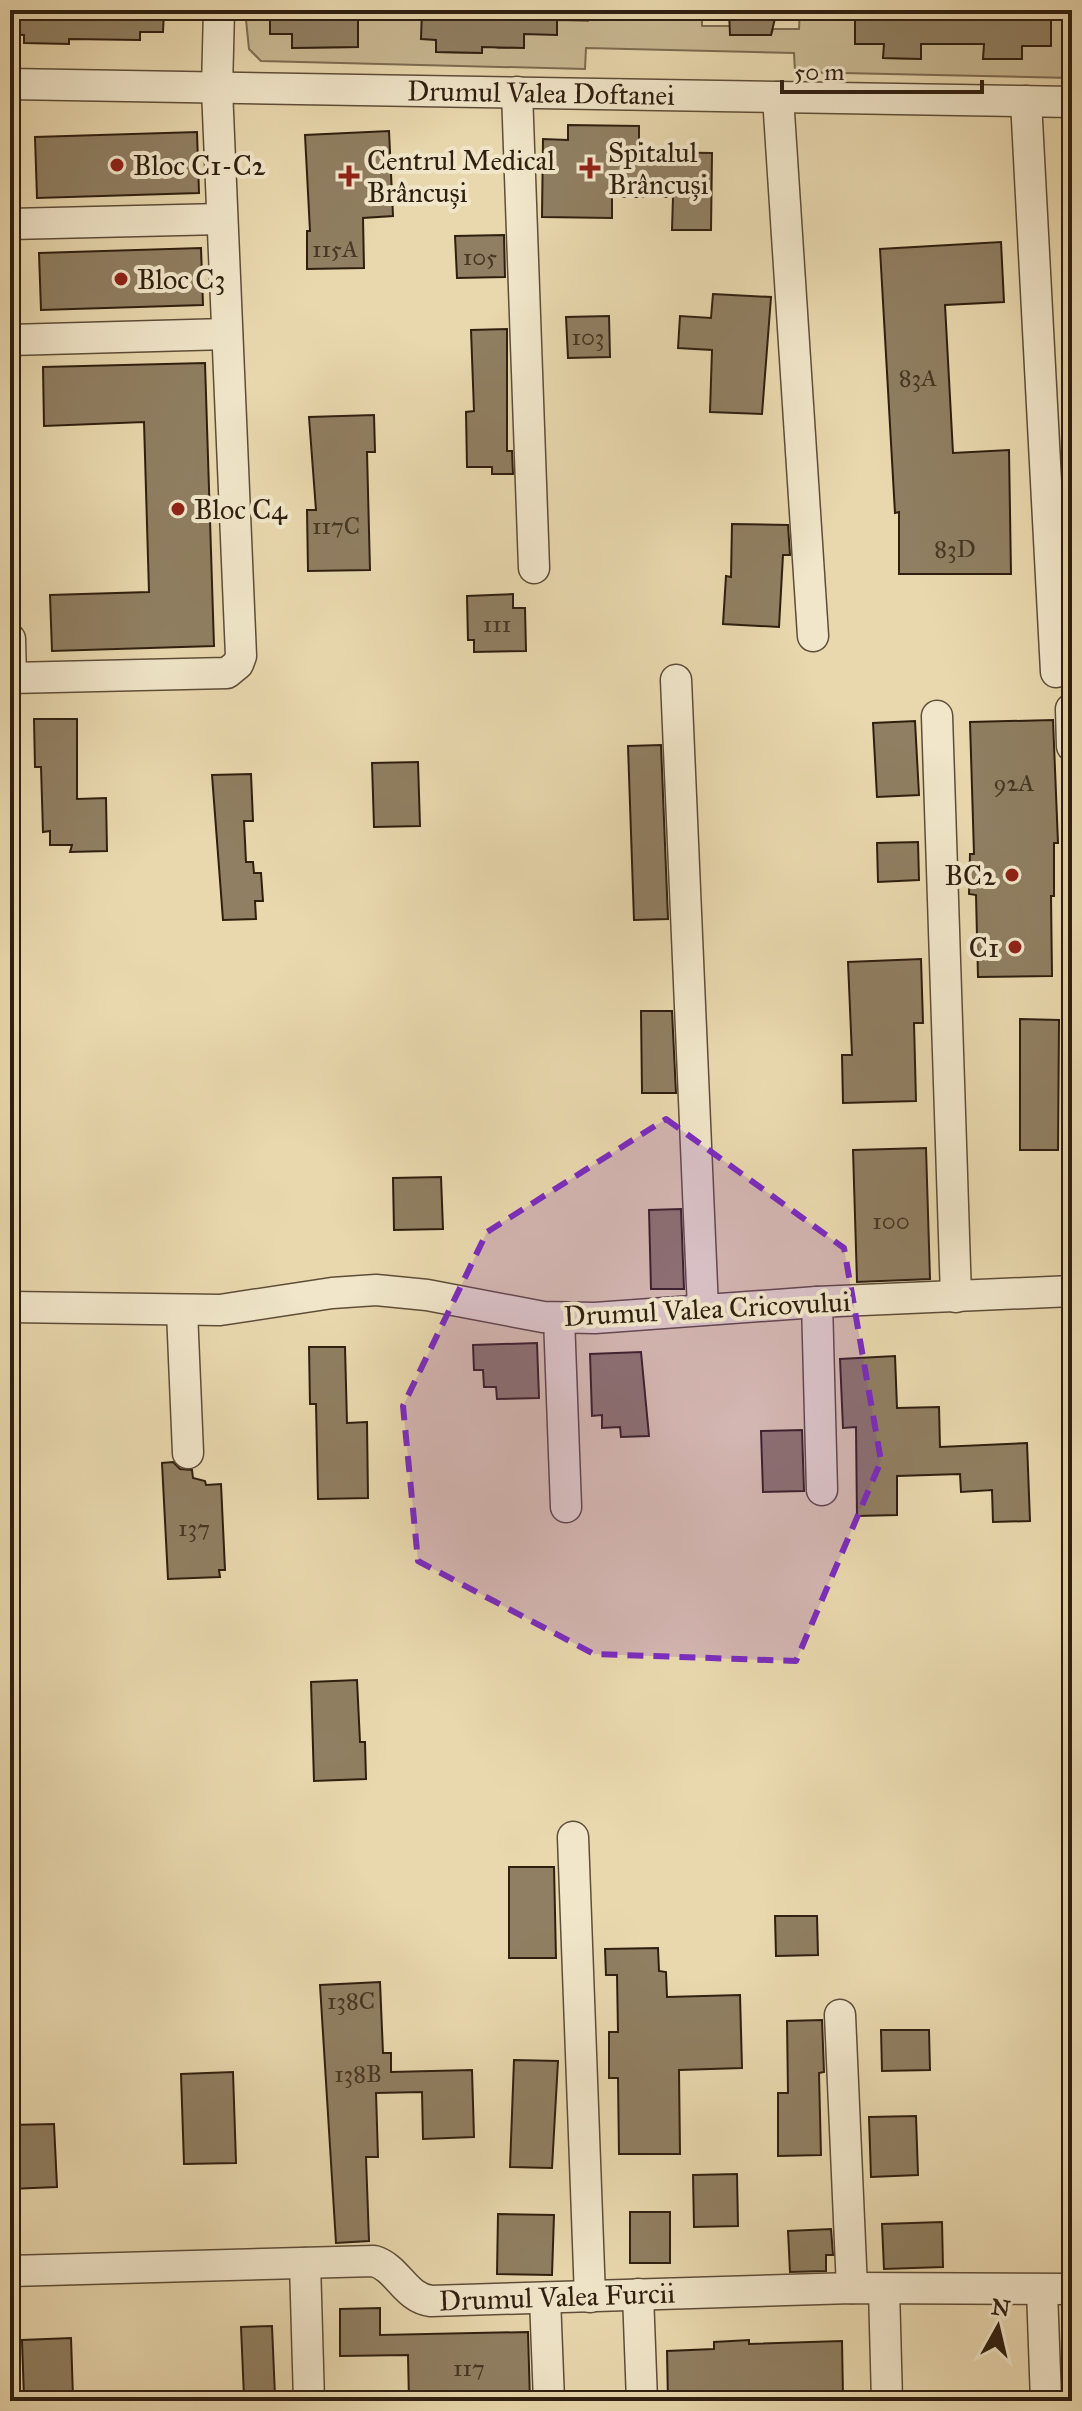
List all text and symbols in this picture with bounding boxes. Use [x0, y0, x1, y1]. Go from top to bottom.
scale bar [782, 44, 982, 94]
text: 50 m [794, 57, 844, 87]
street label: Drumul Valea Doftanei [407, 73, 675, 113]
place label: Spitalul Brâncuși [608, 135, 709, 202]
place label: Centrul Medical Brâncuși [367, 143, 555, 210]
place label: Bloc C1-C2 [133, 148, 266, 183]
marker: Bloc C1-C2 [108, 156, 126, 174]
marker: Spitalul Brâncuși [579, 157, 601, 179]
marker: Centrul Medical Brâncuși [338, 165, 360, 187]
house number: 115A [312, 234, 358, 264]
house number: 105 [463, 242, 497, 272]
place label: Bloc C3 [137, 262, 225, 297]
marker: Bloc C3 [112, 270, 130, 288]
house number: 103 [572, 322, 604, 352]
house number: 83A [899, 363, 937, 393]
place label: Bloc C4 [194, 492, 288, 527]
marker: Bloc C4 [169, 500, 187, 518]
house number: 117C [312, 511, 360, 541]
house number: 83D [934, 534, 976, 564]
house number: 111 [483, 609, 511, 639]
house number: 92A [994, 768, 1034, 798]
place label: BC2 [945, 858, 996, 893]
marker: BC2 [1003, 866, 1021, 884]
place label: C1 [969, 930, 999, 965]
marker: C1 [1006, 938, 1024, 956]
house number: 100 [872, 1206, 910, 1236]
street label: Drumul Valea Cricovului [563, 1284, 852, 1334]
house number: 137 [178, 1513, 210, 1543]
house number: 138C [327, 1986, 375, 2016]
house number: 138B [334, 2059, 382, 2089]
street label: Drumul Valea Furcii [438, 2275, 676, 2319]
north arrow [958, 2287, 1038, 2367]
text: N [990, 2293, 1012, 2322]
house number: 117 [453, 2353, 485, 2383]

